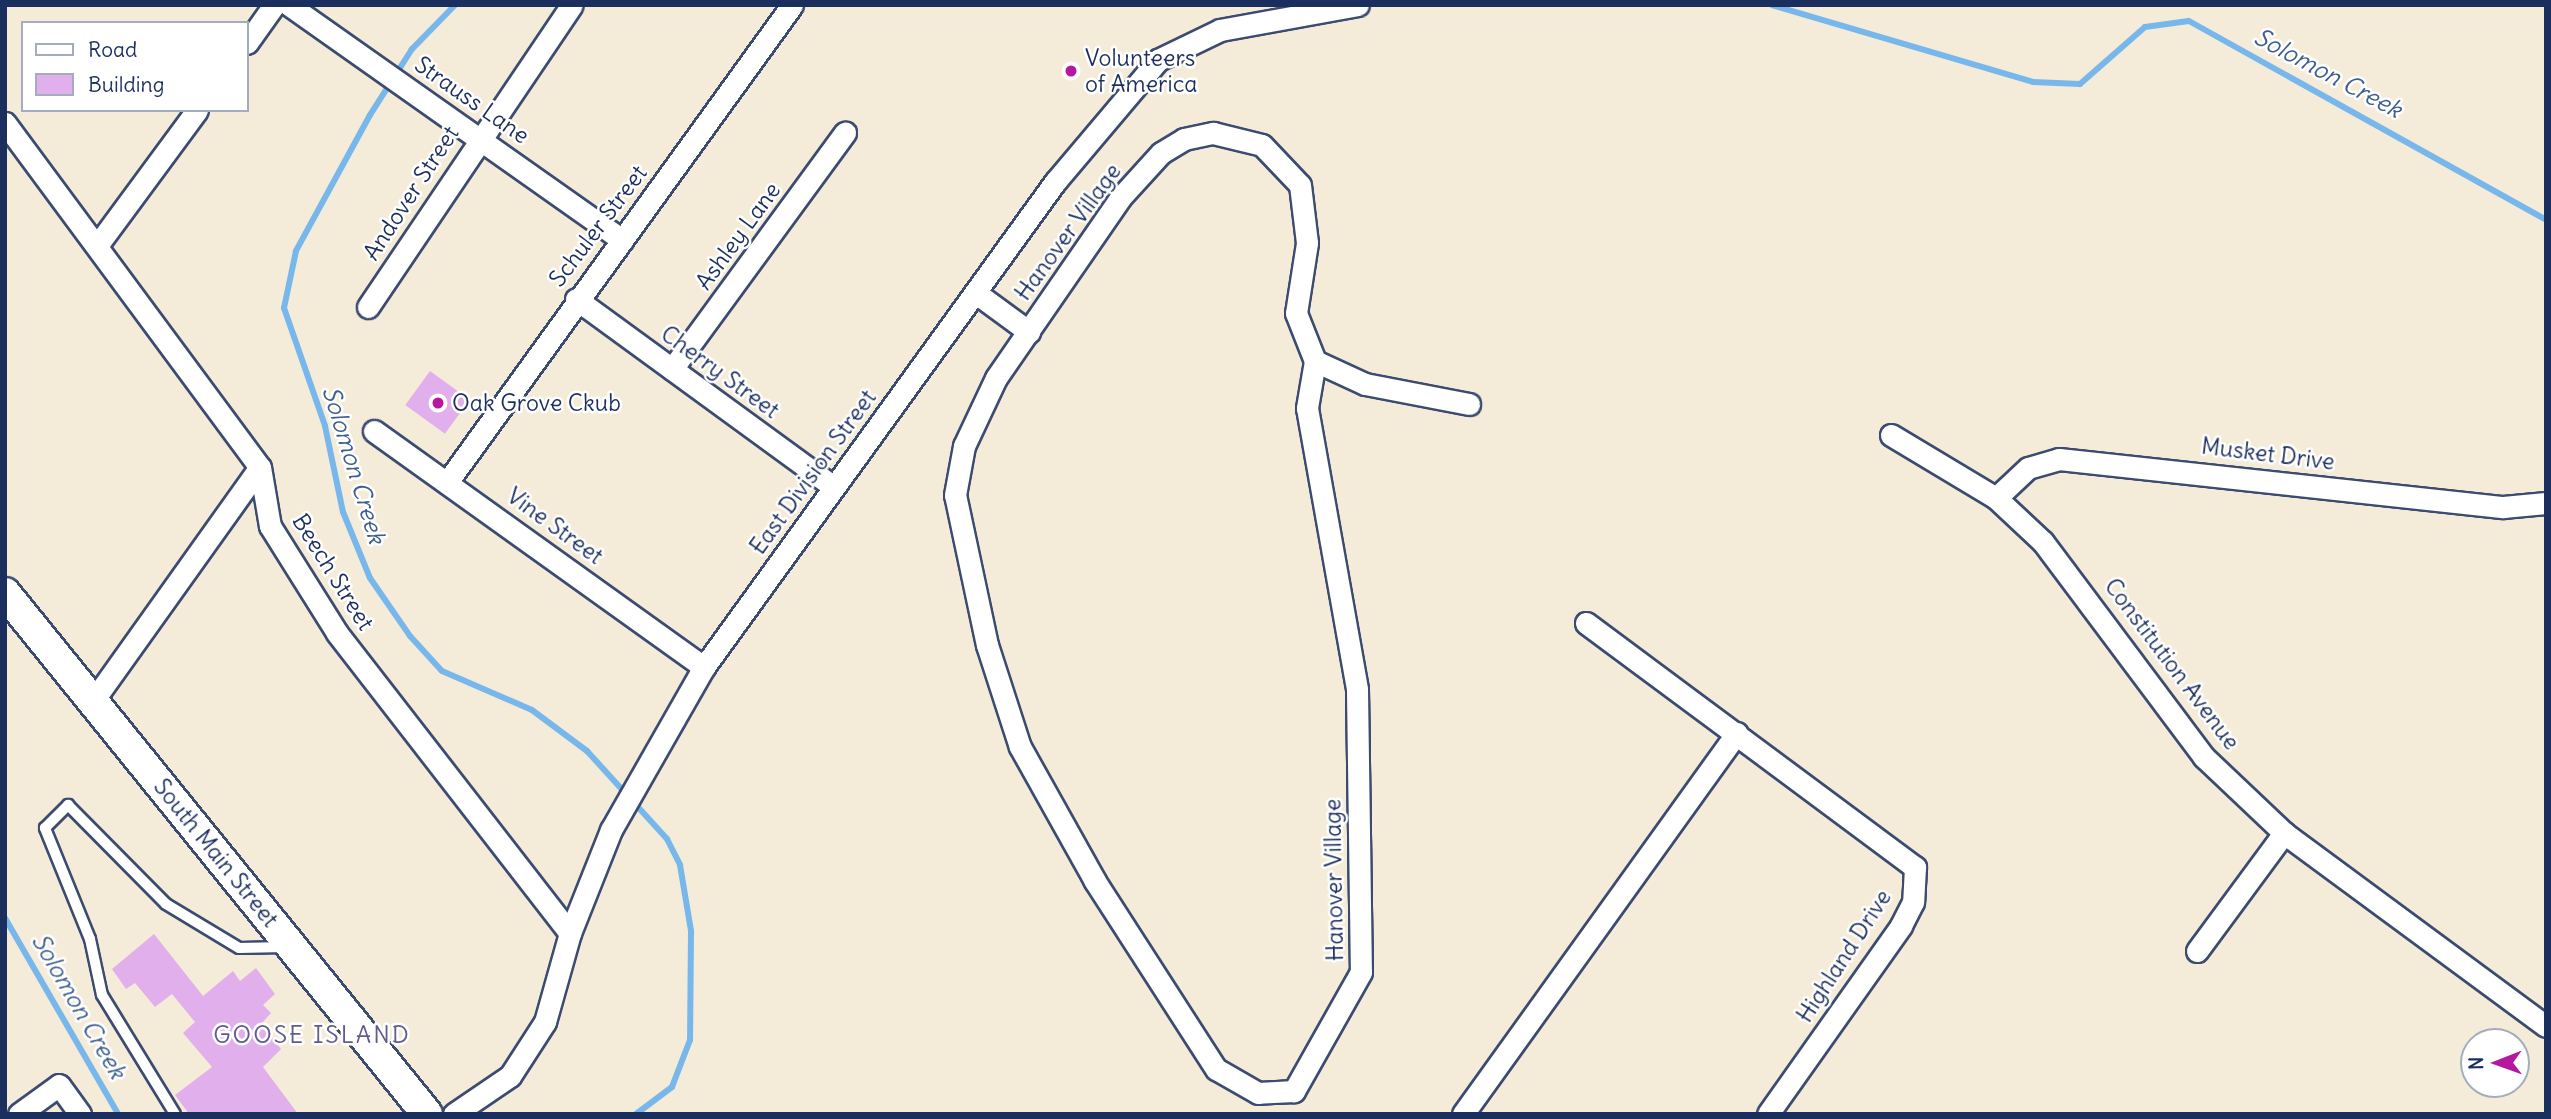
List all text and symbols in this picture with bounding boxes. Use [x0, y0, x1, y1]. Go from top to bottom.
legend [21, 21, 248, 112]
water label: Solomon Creek [2249, 22, 2407, 124]
text: Road [88, 36, 137, 63]
place label: Volunteers of America [1085, 44, 1197, 98]
street label: Strauss Lane [409, 50, 535, 150]
marker: Volunteers of America [1063, 63, 1079, 79]
text: Building [88, 71, 164, 98]
street label: Andover Street [357, 121, 465, 265]
street label: Hanover Village [1009, 158, 1127, 306]
street label: Schuler Street [543, 160, 653, 292]
street label: Ashley Lane [690, 177, 786, 295]
street label: Cherry Street [655, 320, 785, 424]
water label: Solomon Creek [316, 383, 392, 547]
street label: East Division Street [744, 384, 882, 560]
place label: Oak Grove Ckub [452, 389, 621, 417]
marker: Oak Grove Ckub [430, 395, 446, 411]
street label: Musket Drive [2200, 432, 2336, 476]
street label: Vine Street [502, 482, 608, 570]
street label: Beech Street [286, 509, 380, 635]
street label: Constitution Avenue [2099, 573, 2245, 755]
street label: South Main Street [148, 773, 284, 933]
street label: Hanover Village [1319, 799, 1349, 961]
street label: Highland Drive [1791, 884, 1897, 1028]
water label: Solomon Creek [26, 928, 132, 1084]
district label: GOOSE ISLAND [215, 1021, 409, 1049]
north arrow [2460, 1028, 2530, 1098]
text: N [2464, 1057, 2488, 1070]

